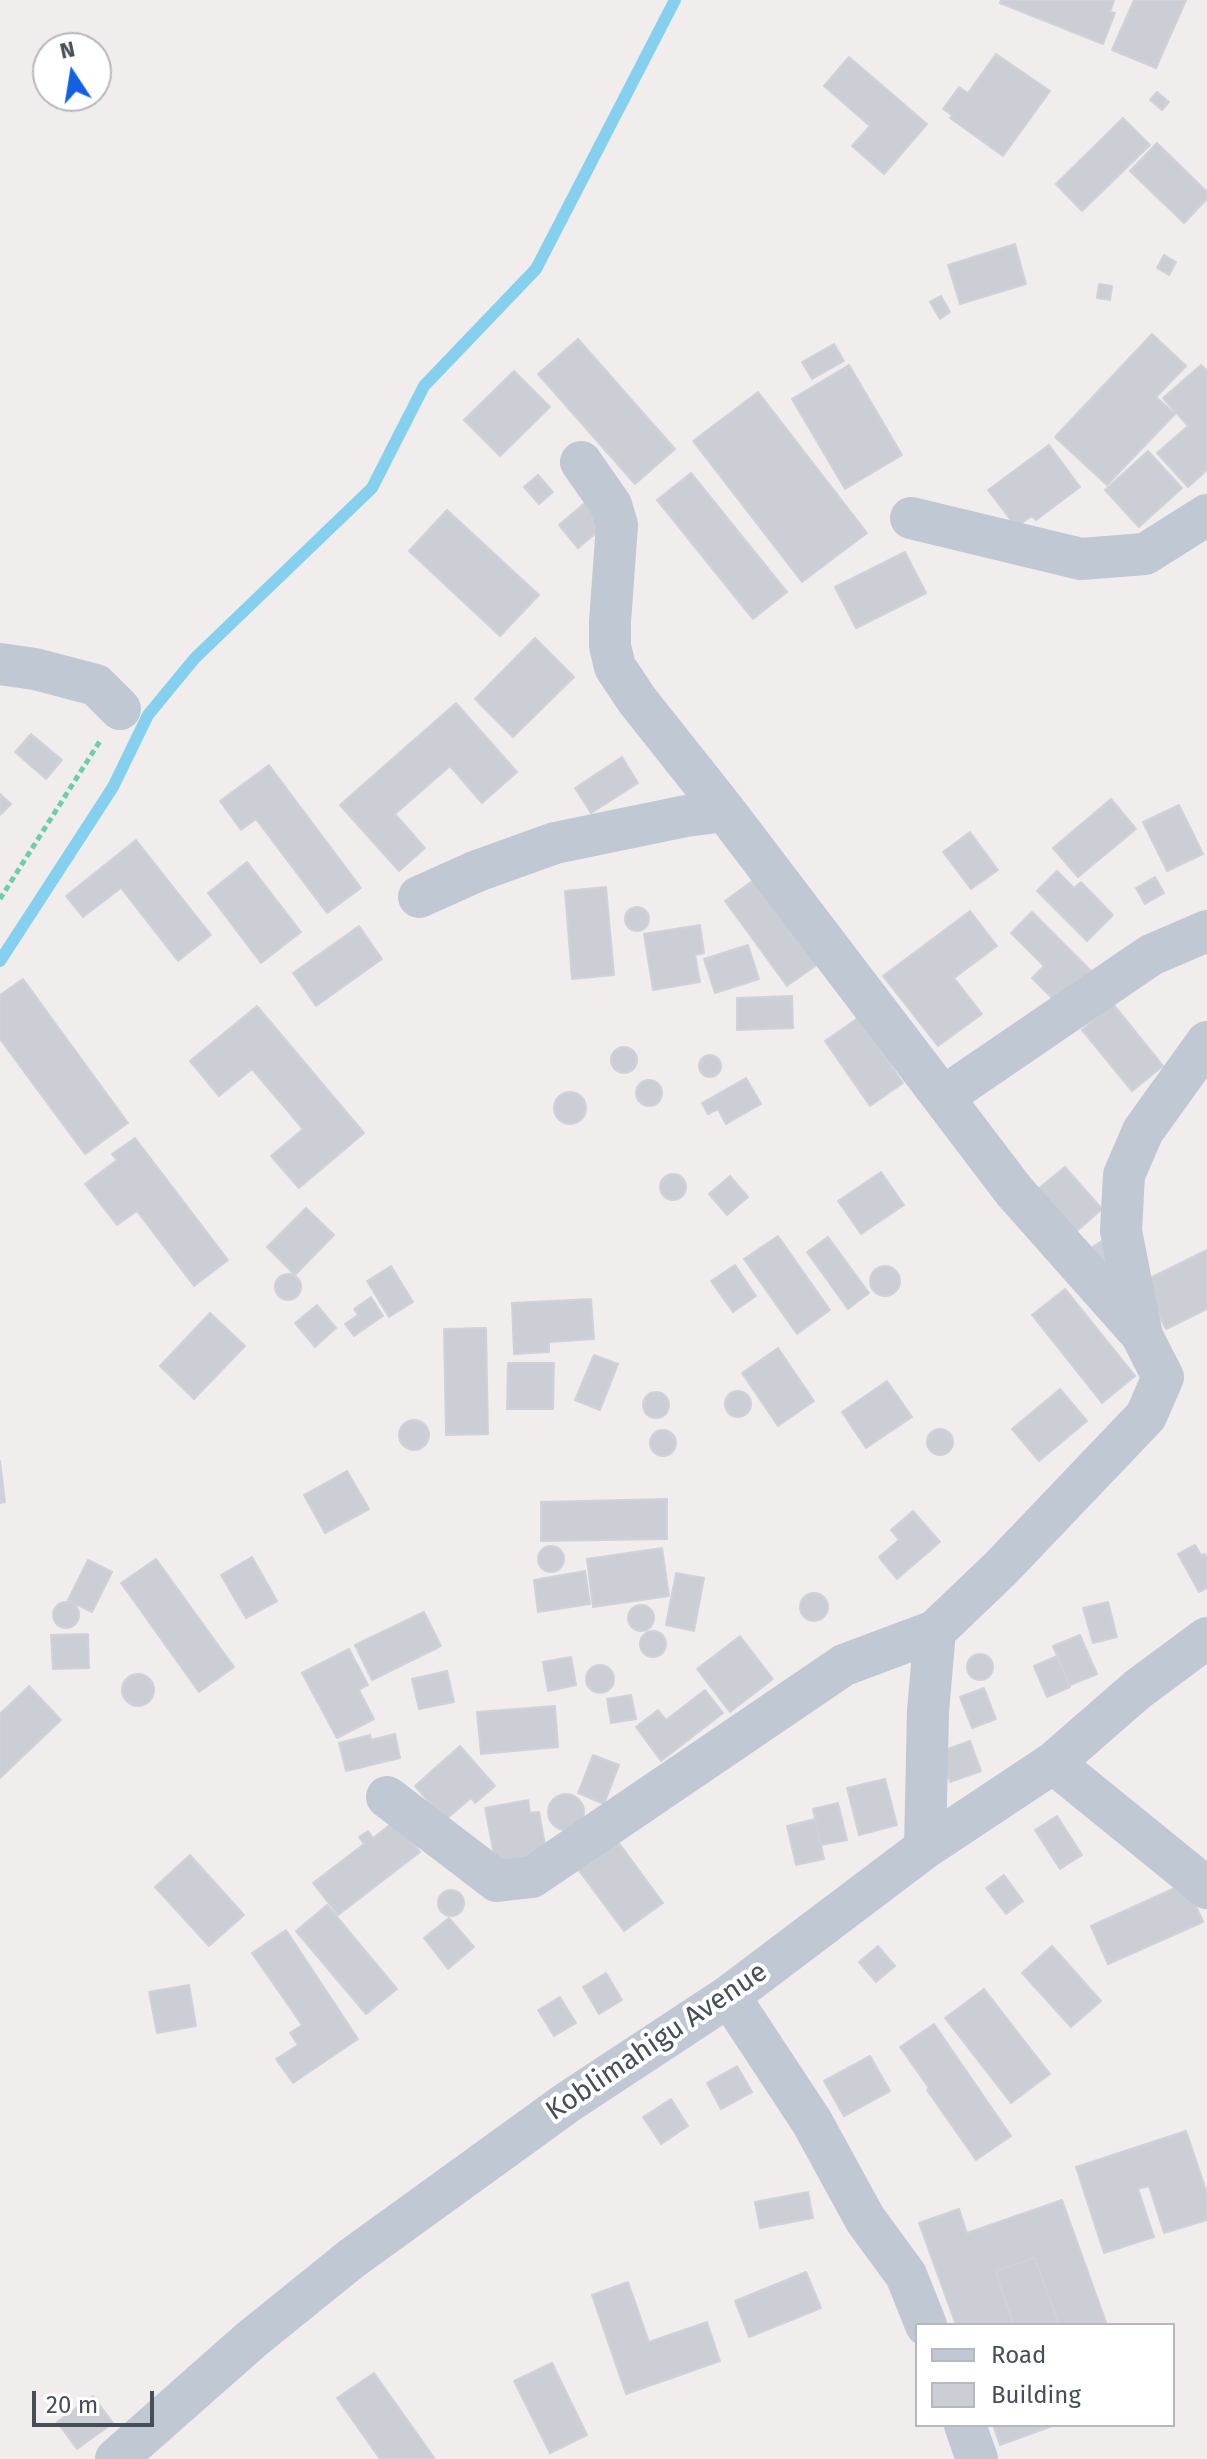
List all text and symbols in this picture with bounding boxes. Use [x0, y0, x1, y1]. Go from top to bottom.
north arrow [32, 32, 112, 112]
text: N [57, 35, 77, 65]
street label: Koblimahigu Avenue [540, 1955, 774, 2129]
legend [915, 2323, 1175, 2427]
text: Road [991, 2341, 1046, 2369]
scale bar [36, 2375, 158, 2425]
text: Building [991, 2381, 1081, 2409]
text: 20 m [46, 2391, 98, 2419]

